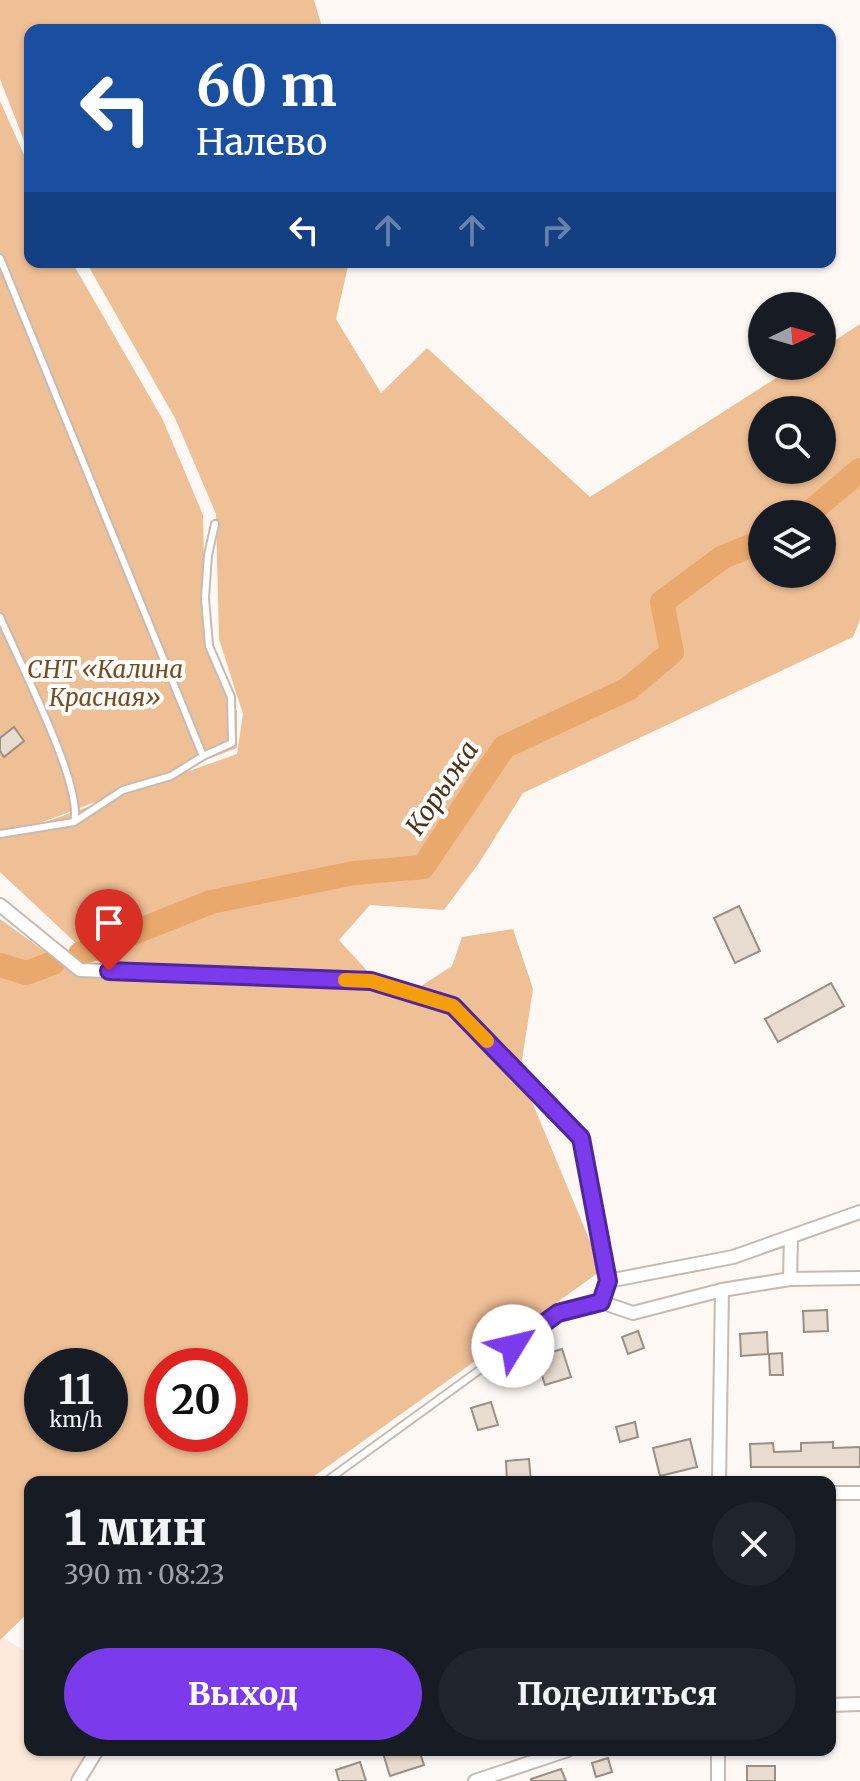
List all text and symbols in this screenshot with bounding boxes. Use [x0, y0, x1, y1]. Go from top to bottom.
text: 60 m [196, 51, 337, 121]
icon: left [64, 56, 168, 160]
text: Налево [196, 120, 327, 165]
icon: left [282, 208, 326, 252]
icon: ahead [366, 208, 410, 252]
icon: ahead [450, 208, 494, 252]
icon: right [534, 208, 578, 252]
north arrow [748, 292, 836, 380]
map controls [748, 292, 836, 588]
button: search [748, 396, 836, 484]
button: layers [748, 500, 836, 588]
park label: СНТ «Калина Красная» [27, 654, 183, 713]
water label: Корыжа [398, 734, 485, 841]
pin [75, 889, 143, 971]
icon: arrive [87, 901, 131, 945]
position arrow [471, 1304, 555, 1388]
speed limit sign: 20 [144, 1348, 248, 1452]
text: 11 [58, 1365, 94, 1415]
text: km/h [50, 1407, 102, 1432]
text: 1 мин [64, 1498, 207, 1558]
button: close [712, 1502, 796, 1586]
text: 390 m · 08:23 [64, 1558, 225, 1591]
button: Выход [64, 1648, 422, 1740]
button: Поделиться [438, 1648, 796, 1740]

